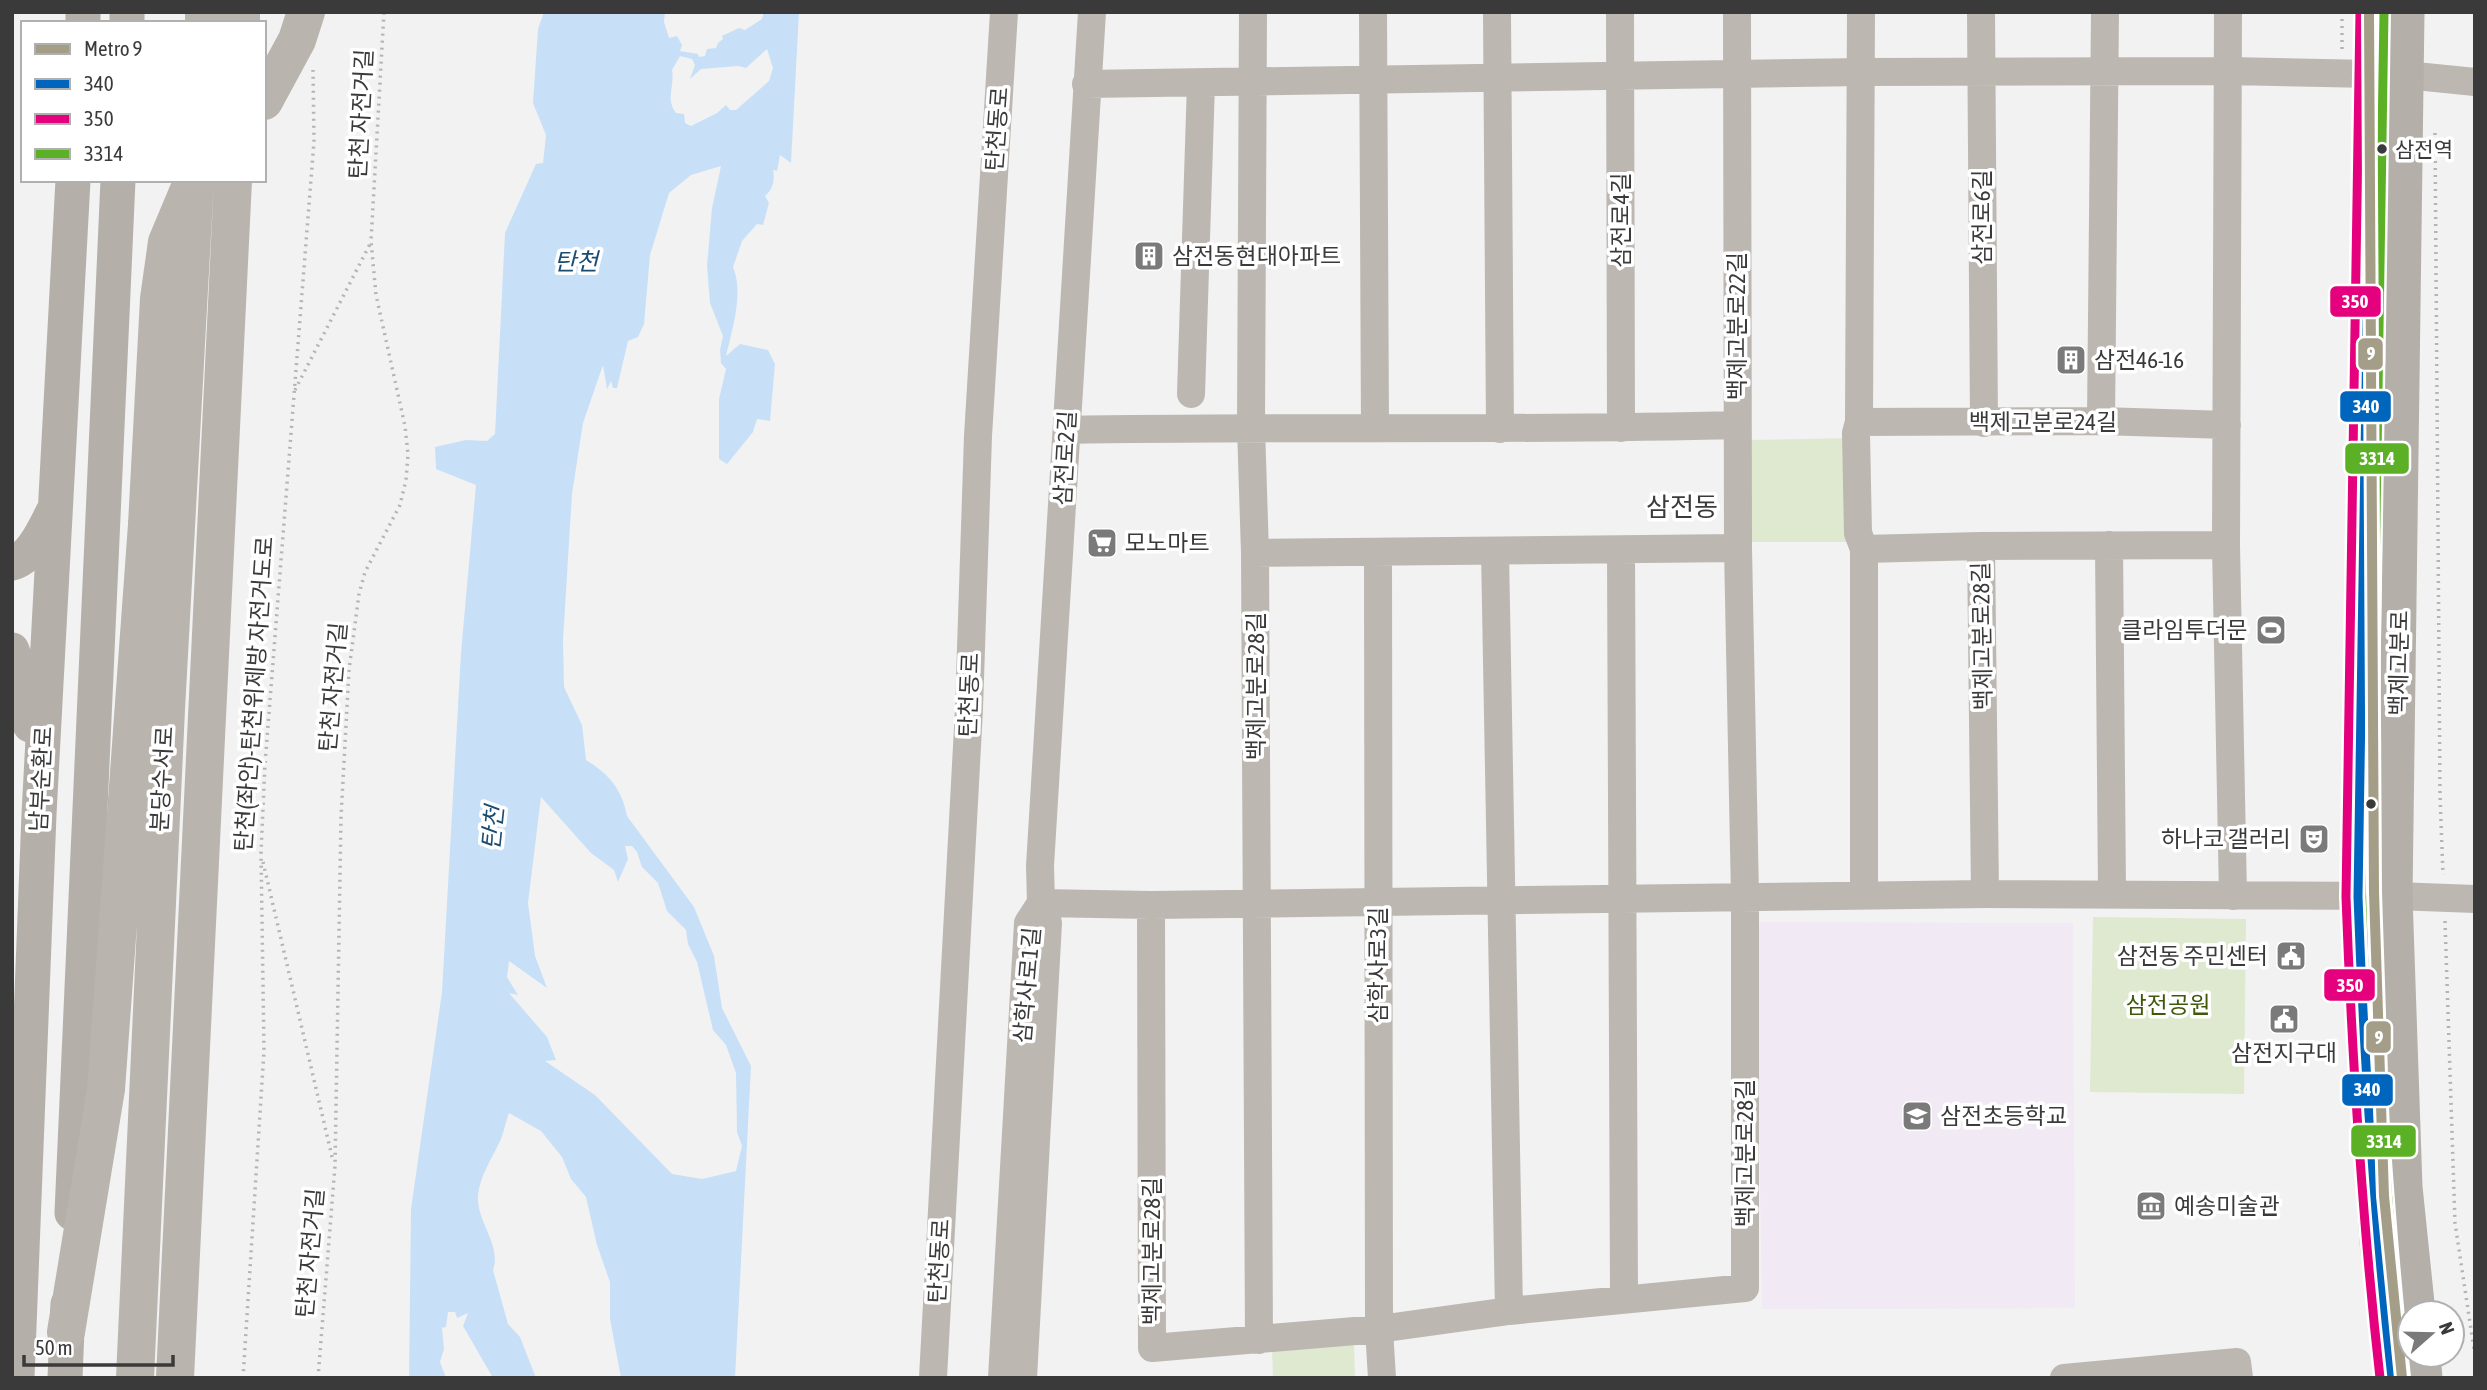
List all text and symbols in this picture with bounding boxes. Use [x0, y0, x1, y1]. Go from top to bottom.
legend [21, 21, 266, 182]
text: Metro 9 [84, 36, 142, 60]
street label: 탄천 자전거길 [345, 48, 377, 180]
text: 340 [84, 71, 114, 95]
street label: 탄천동로 [981, 86, 1013, 172]
text: 350 [84, 106, 114, 130]
place label: 삼전역 [2395, 137, 2453, 161]
text: 3314 [84, 141, 124, 165]
marker: 삼전역 [2375, 142, 2389, 156]
street label: 삼전로6길 [1969, 169, 1995, 265]
street label: 삼전로4길 [1608, 172, 1634, 268]
building icon: 삼전동현대아파트 [1132, 239, 1166, 273]
place label: 삼전동현대아파트 [1172, 243, 1341, 269]
water label: 탄천 [554, 248, 601, 275]
street label: 백제고분로22길 [1724, 252, 1750, 400]
line badge: 350 [2329, 285, 2382, 318]
text: 350 [2342, 290, 2368, 312]
line badge: 9 [2357, 337, 2384, 371]
text: 9 [2367, 342, 2376, 364]
building icon: 삼전46-16 [2054, 343, 2088, 377]
place label: 삼전46-16 [2094, 347, 2184, 373]
line badge: 340 [2339, 390, 2392, 423]
text: 340 [2353, 395, 2379, 417]
street label: 백제고분로24길 [1969, 409, 2117, 435]
street label: 삼전로2길 [1050, 410, 1080, 506]
line badge: 3314 [2344, 442, 2410, 475]
text: 3314 [2359, 447, 2395, 469]
district label: 삼전동 [1646, 492, 1718, 522]
supermarket icon: 모노마트 [1085, 526, 1119, 560]
place label: 모노마트 [1125, 530, 1210, 556]
street label: 탄천(좌안)-탄천위제방 자전거도로 [230, 535, 278, 853]
street label: 백제고분로28길 [1968, 561, 1996, 711]
street label: 백제고분로 [2385, 610, 2413, 716]
street label: 백제고분로28길 [1243, 612, 1269, 760]
sports icon: 클라임투더문 [2254, 613, 2288, 647]
place label: 클라임투더문 [2121, 617, 2248, 643]
street label: 탄천 자전거길 [314, 621, 352, 753]
street label: 탄천동로 [955, 652, 983, 738]
street label: 남부순환로 [25, 725, 57, 833]
street label: 분당수서로 [146, 725, 178, 833]
unlabelled marker [2364, 797, 2378, 811]
water label: 탄천 [477, 802, 509, 851]
theatre icon: 하나코 갤러리 [2297, 822, 2331, 856]
place label: 하나코 갤러리 [2161, 826, 2291, 852]
street label: 삼학사로3길 [1365, 907, 1391, 1023]
street label: 삼학사로1길 [1009, 926, 1045, 1044]
public building icon: 삼전동 주민센터 [2274, 939, 2308, 973]
place label: 삼전동 주민센터 [2117, 943, 2268, 969]
line badge: 350 [2323, 968, 2376, 1002]
text: 350 [2337, 974, 2363, 996]
park label: 삼전공원 [2126, 992, 2210, 1018]
public building icon: 삼전지구대 [2267, 1002, 2301, 1036]
line badge: 9 [2365, 1020, 2392, 1054]
text: 9 [2375, 1026, 2384, 1048]
place label: 삼전지구대 [2231, 1040, 2337, 1066]
line badge: 340 [2341, 1073, 2394, 1107]
text: 340 [2354, 1078, 2380, 1100]
street label: 백제고분로28길 [1732, 1079, 1758, 1227]
school or university icon: 삼전초등학교 [1900, 1099, 1934, 1133]
place label: 삼전초등학교 [1940, 1103, 2067, 1129]
line badge: 3314 [2350, 1124, 2417, 1158]
text: 3314 [2366, 1130, 2402, 1152]
street label: 백제고분로28길 [1139, 1177, 1165, 1325]
street label: 탄천 자전거길 [291, 1187, 329, 1319]
museum icon: 예송미술관 [2134, 1189, 2168, 1223]
place label: 예송미술관 [2174, 1193, 2280, 1219]
street label: 탄천동로 [924, 1218, 954, 1304]
north arrow [2396, 1299, 2466, 1369]
text: N [2435, 1319, 2459, 1337]
scale bar [24, 1324, 173, 1368]
text: 50 m [35, 1335, 73, 1359]

